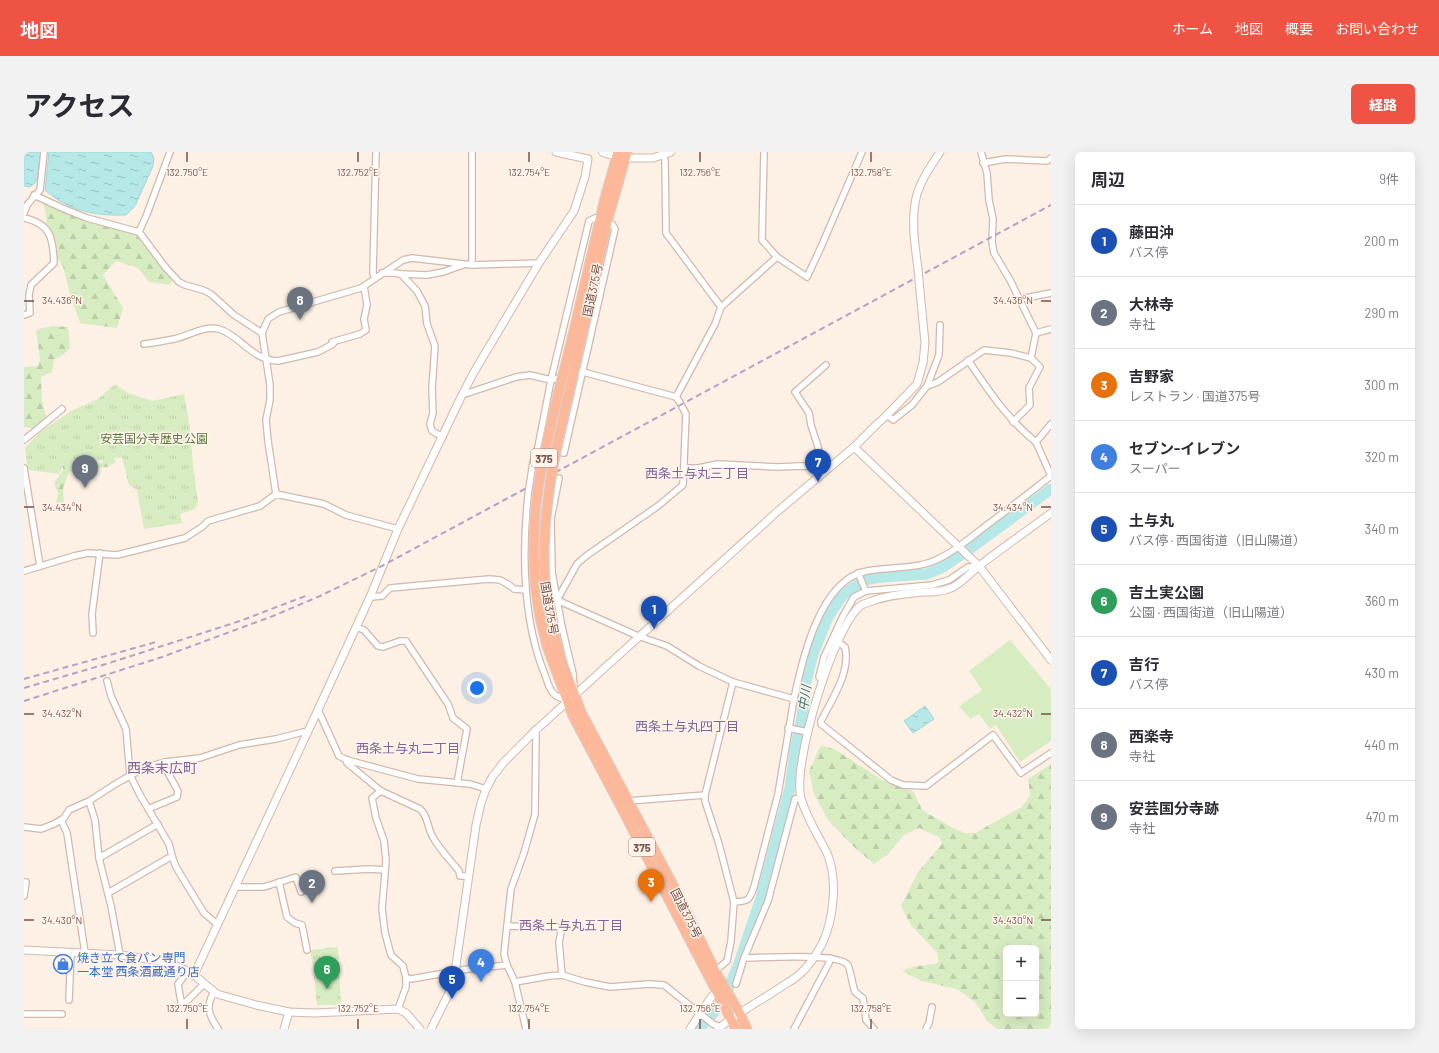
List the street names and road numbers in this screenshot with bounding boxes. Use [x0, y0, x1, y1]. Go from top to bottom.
street label: 国道375号 [580, 262, 604, 318]
road number: 375 [531, 449, 557, 467]
street label: 国道375号 [538, 580, 562, 636]
road number: 375 [629, 838, 655, 856]
street label: 国道375号 [668, 886, 706, 940]

